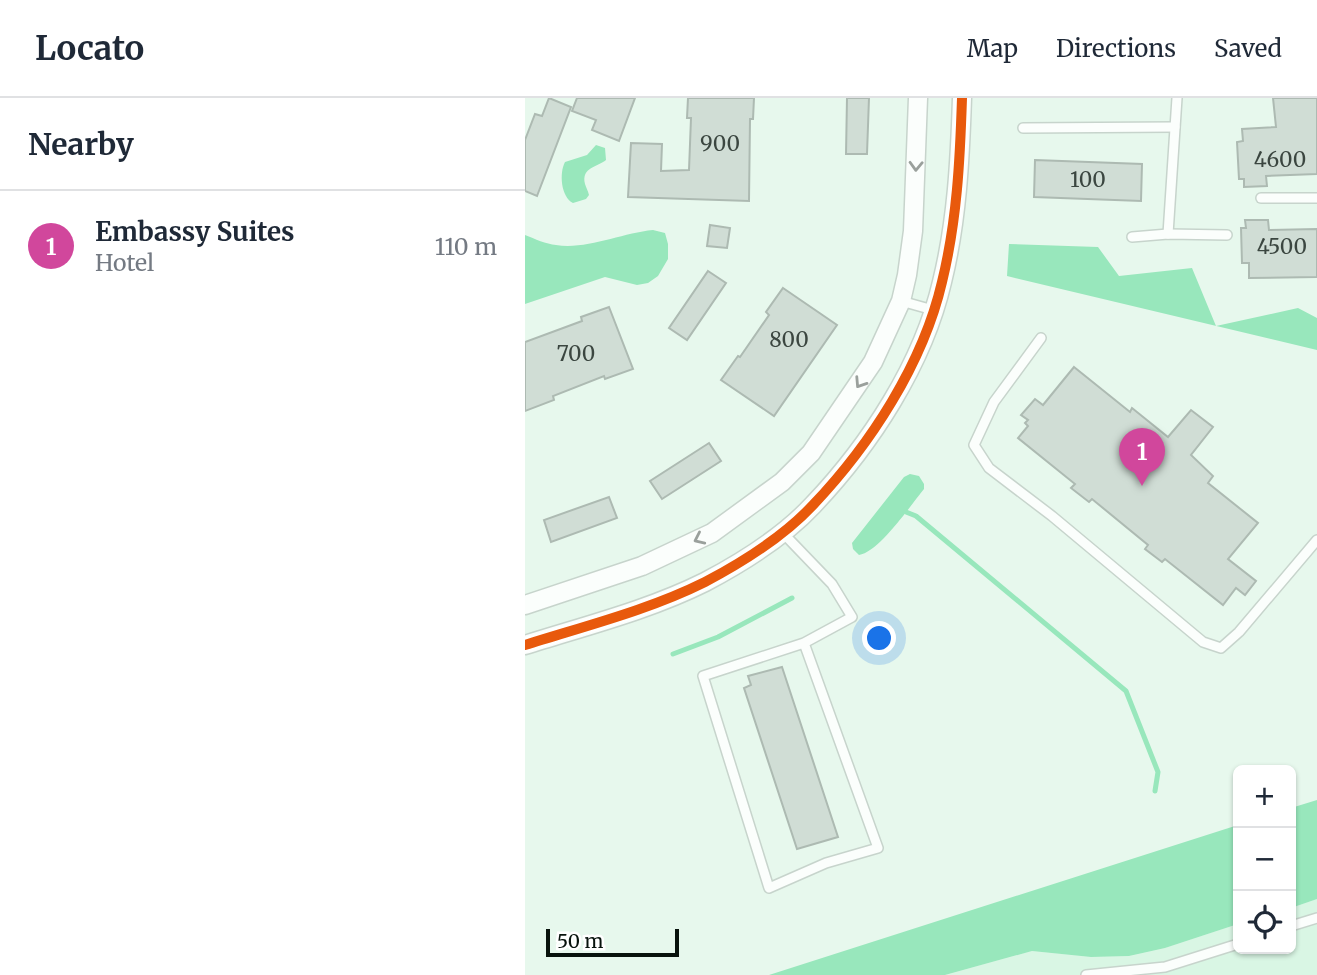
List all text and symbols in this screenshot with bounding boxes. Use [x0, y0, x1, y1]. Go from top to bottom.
text: Locato [35, 28, 144, 69]
text: Map [967, 33, 1018, 64]
text: Directions [1056, 33, 1176, 64]
text: Saved [1214, 33, 1282, 64]
text: Nearby [28, 125, 134, 163]
house number: 900 [700, 130, 740, 157]
house number: 4600 [1254, 146, 1306, 173]
one-way arrow [908, 161, 923, 172]
house number: 100 [1070, 166, 1106, 193]
text: Embassy Suites [95, 215, 294, 248]
text: 1 [46, 232, 56, 261]
text: 110 m [435, 232, 497, 261]
house number: 4500 [1257, 233, 1307, 260]
text: Hotel [95, 248, 154, 277]
house number: 800 [769, 326, 809, 353]
house number: 700 [557, 340, 595, 367]
one-way arrow [855, 375, 868, 388]
pin: 1 [1119, 428, 1165, 486]
one-way arrow [694, 531, 707, 545]
your location [862, 621, 896, 655]
map controls [1233, 765, 1296, 954]
button: + [1233, 765, 1296, 828]
button: − [1233, 828, 1296, 891]
button: locate [1233, 891, 1296, 954]
scale bar [546, 926, 679, 958]
text: 50 m [557, 929, 603, 953]

